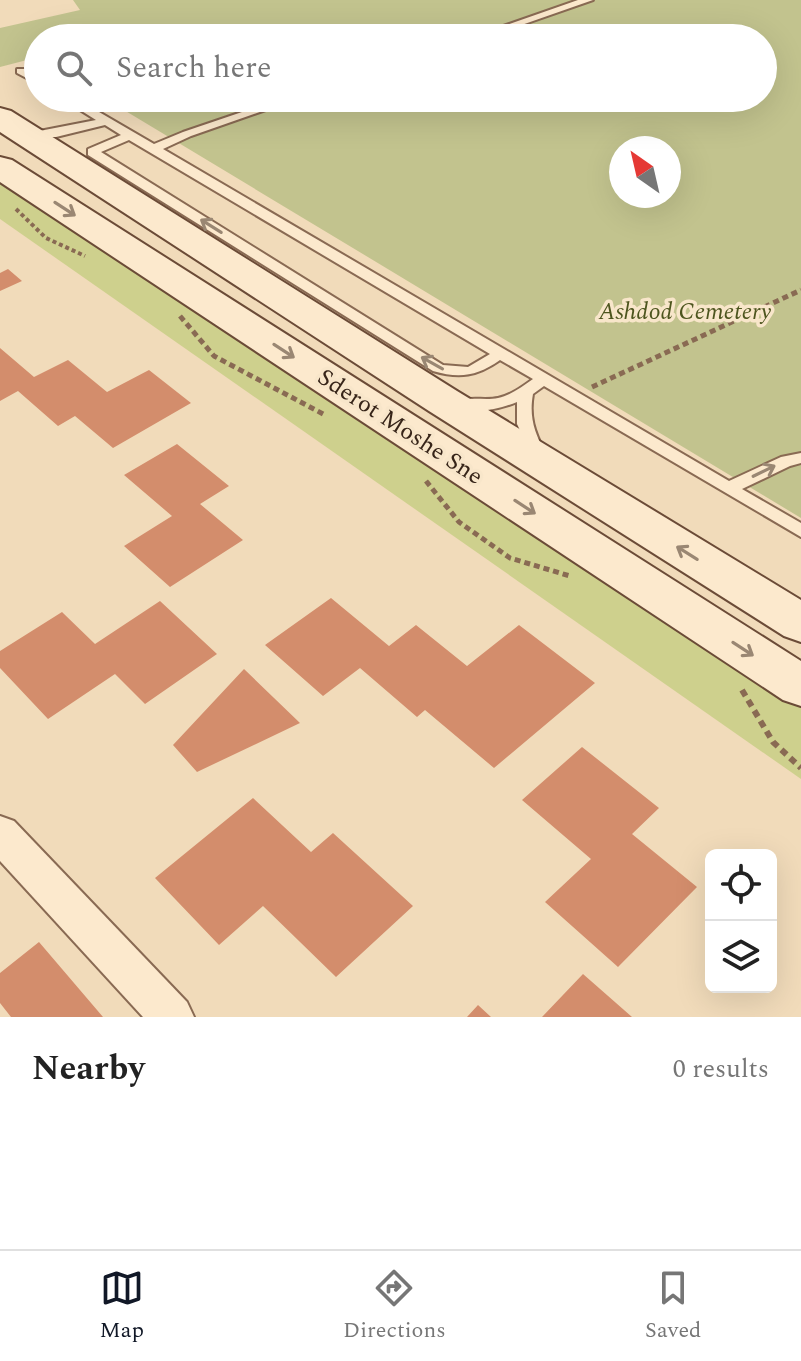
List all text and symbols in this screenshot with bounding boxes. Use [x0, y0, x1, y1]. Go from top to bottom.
search box [24, 24, 777, 112]
text: Search here [116, 45, 272, 91]
icon: search [52, 46, 96, 90]
north arrow [609, 136, 681, 208]
one-way arrow [54, 201, 76, 218]
one-way arrow [200, 217, 223, 233]
park label: Ashdod Cemetery [598, 294, 772, 330]
one-way arrow [272, 342, 294, 359]
one-way arrow [420, 355, 444, 370]
street label: Sderot Moshe Sne [310, 360, 490, 494]
one-way arrow [752, 463, 776, 478]
one-way arrow [513, 500, 536, 516]
one-way arrow [676, 544, 699, 560]
one-way arrow [732, 641, 754, 657]
map controls [705, 849, 777, 993]
button: locate [705, 849, 777, 921]
button: layers [705, 921, 777, 993]
text: Nearby [32, 1043, 145, 1095]
text: 0 results [673, 1049, 769, 1089]
tab: Map [100, 1266, 144, 1347]
tab: Directions [343, 1266, 446, 1347]
tab: Saved [645, 1266, 701, 1347]

